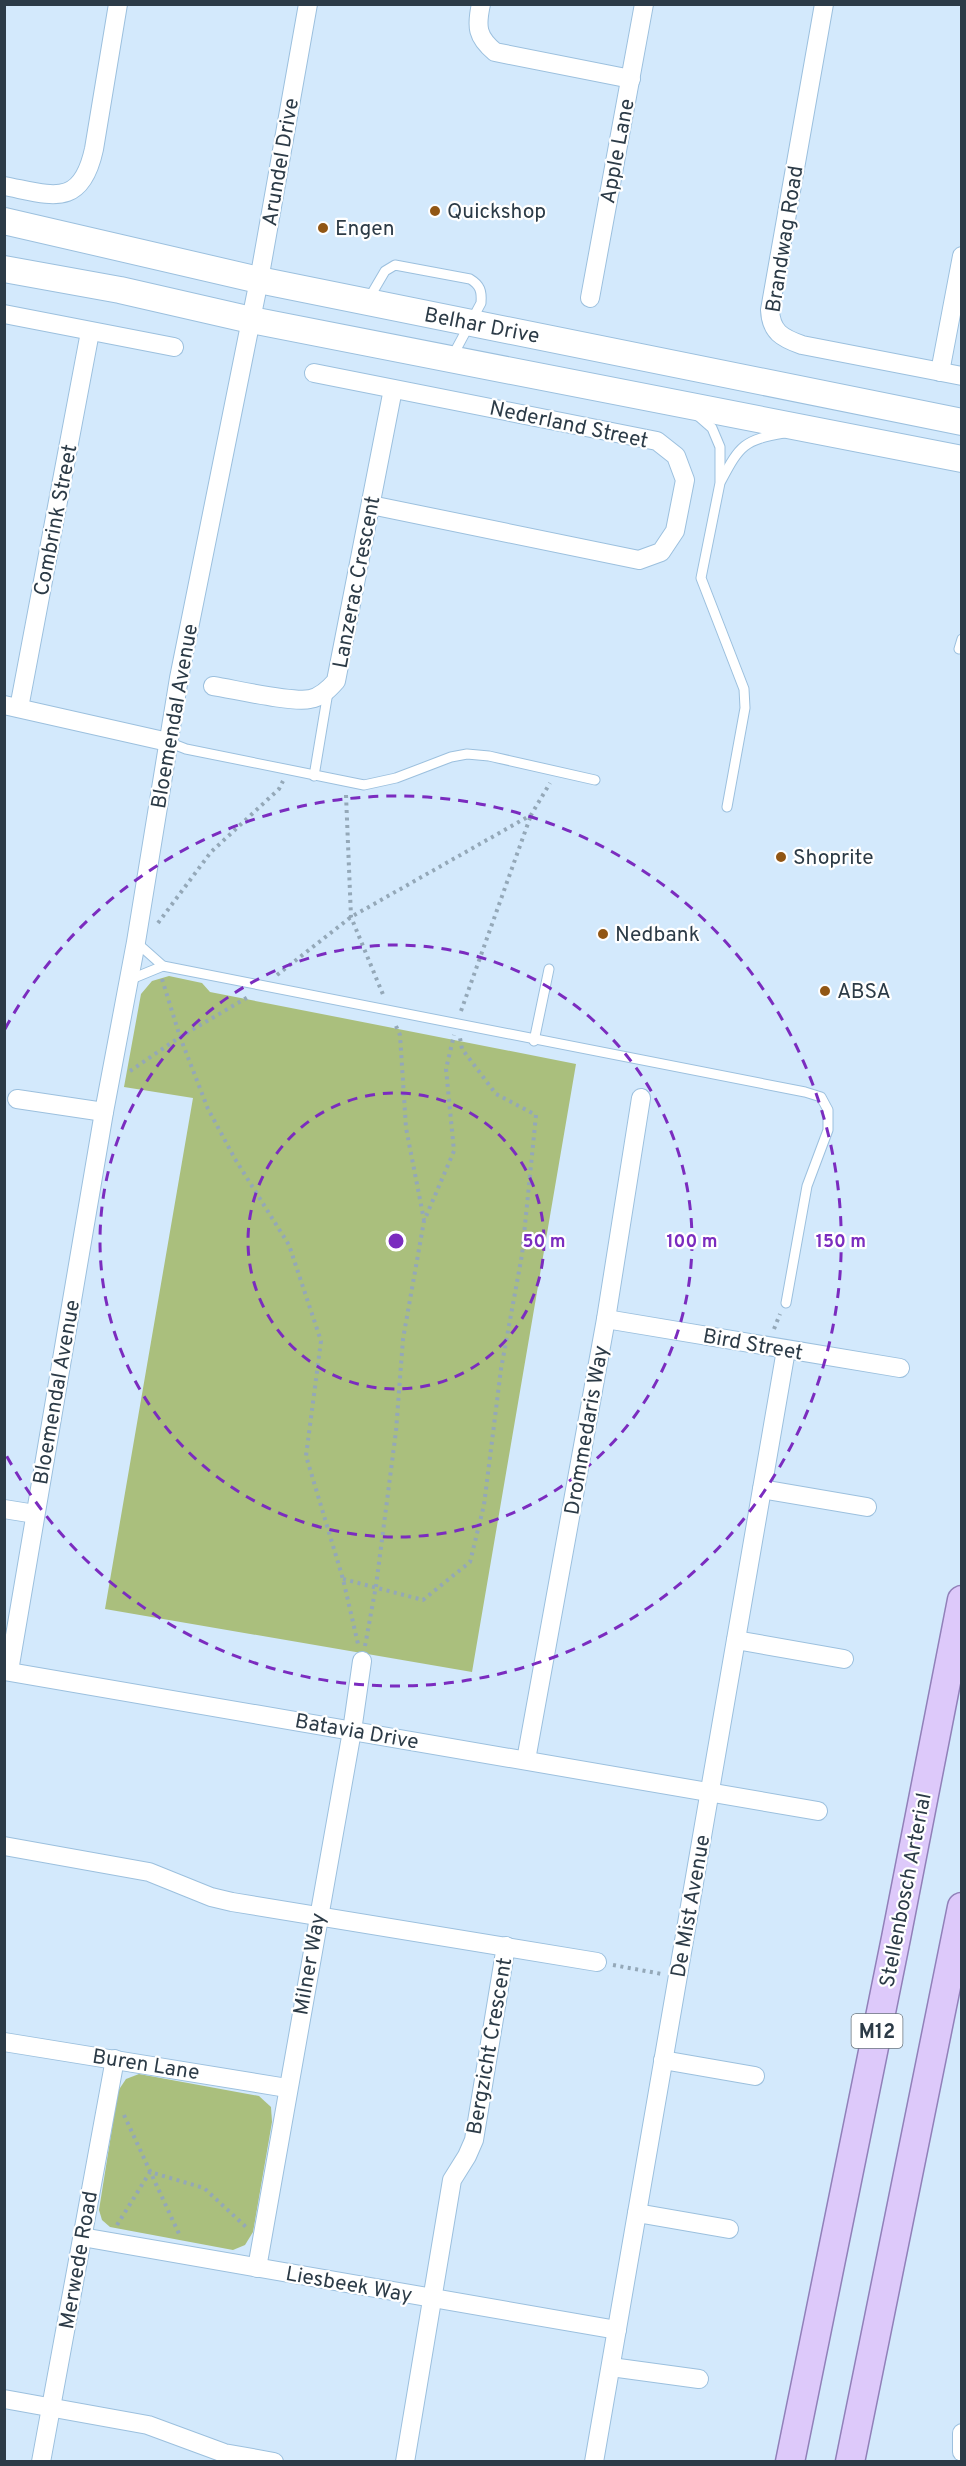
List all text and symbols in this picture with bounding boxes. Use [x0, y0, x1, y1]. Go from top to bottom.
street label: Arundel Drive [257, 96, 306, 228]
street label: Apple Lane [595, 97, 642, 206]
street label: Brandwag Road [761, 164, 810, 315]
place label: Quickshop [447, 199, 546, 226]
marker: Quickshop [428, 204, 442, 218]
place label: Engen [335, 216, 395, 243]
marker: Engen [316, 221, 330, 235]
street label: Belhar Drive [422, 302, 542, 351]
street label: Nederland Street [487, 395, 650, 455]
street label: Combrink Street [29, 442, 84, 598]
street label: Lanzerac Crescent [328, 494, 387, 671]
street label: Bloemendal Avenue [146, 622, 205, 811]
place label: Shoprite [793, 845, 874, 872]
marker: Shoprite [774, 850, 788, 864]
place label: Nedbank [615, 922, 700, 949]
marker: Nedbank [596, 927, 610, 941]
place label: ABSA [837, 979, 891, 1006]
marker: ABSA [818, 984, 832, 998]
centre of rings [386, 1231, 406, 1251]
text: 50 m [522, 1231, 566, 1254]
text: 100 m [666, 1231, 718, 1254]
text: 150 m [816, 1231, 866, 1254]
street label: Bloemendal Avenue [28, 1298, 87, 1487]
street label: Bird Street [701, 1323, 805, 1368]
street label: Drommedaris Way [559, 1343, 616, 1517]
street label: Batavia Drive [293, 1708, 421, 1757]
street label: Stellenbosch Arterial [874, 1791, 939, 1990]
street label: De Mist Avenue [666, 1833, 717, 1980]
street label: Milner Way [288, 1911, 333, 2017]
street label: Bergzicht Crescent [462, 1956, 519, 2137]
road number: M12 [852, 2014, 902, 2048]
street label: Buren Lane [90, 2044, 201, 2087]
street label: Merwede Road [54, 2189, 105, 2331]
street label: Liesbeek Way [283, 2261, 414, 2310]

